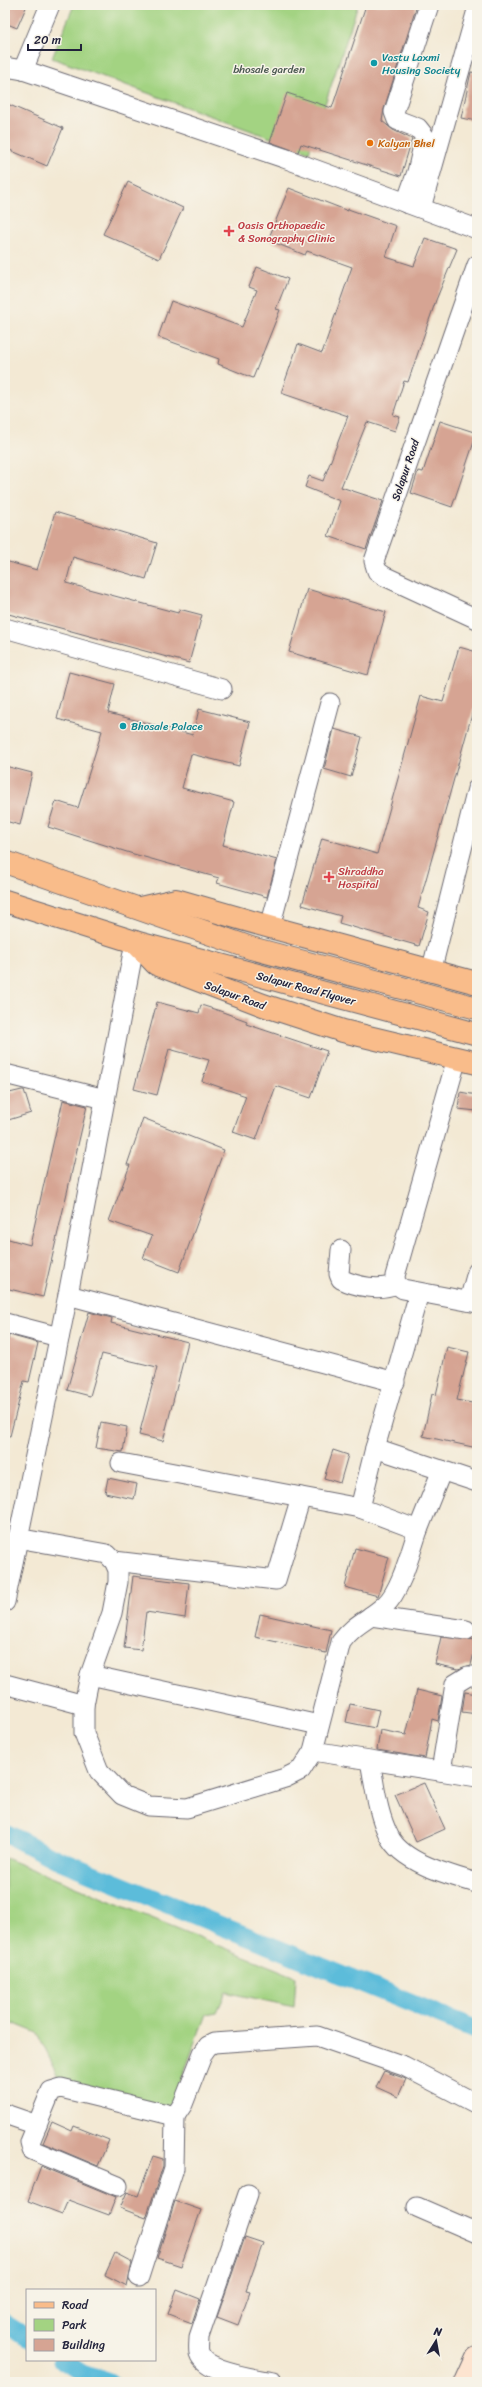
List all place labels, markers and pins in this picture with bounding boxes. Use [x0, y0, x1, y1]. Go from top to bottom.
place label: Vastu Laxmi Housing Society [382, 48, 461, 80]
marker: Vastu Laxmi Housing Society [369, 58, 379, 68]
place label: Kalyan Bhel [378, 134, 435, 153]
marker: Kalyan Bhel [365, 138, 375, 148]
place label: Oasis Orthopaedic & Sonography Clinic [238, 216, 335, 248]
marker: Oasis Orthopaedic & Sonography Clinic [223, 225, 235, 237]
place label: Bhosale Palace [131, 717, 204, 736]
marker: Bhosale Palace [118, 721, 128, 731]
place label: Shraddha Hospital [338, 862, 384, 894]
marker: Shraddha Hospital [323, 871, 335, 883]

